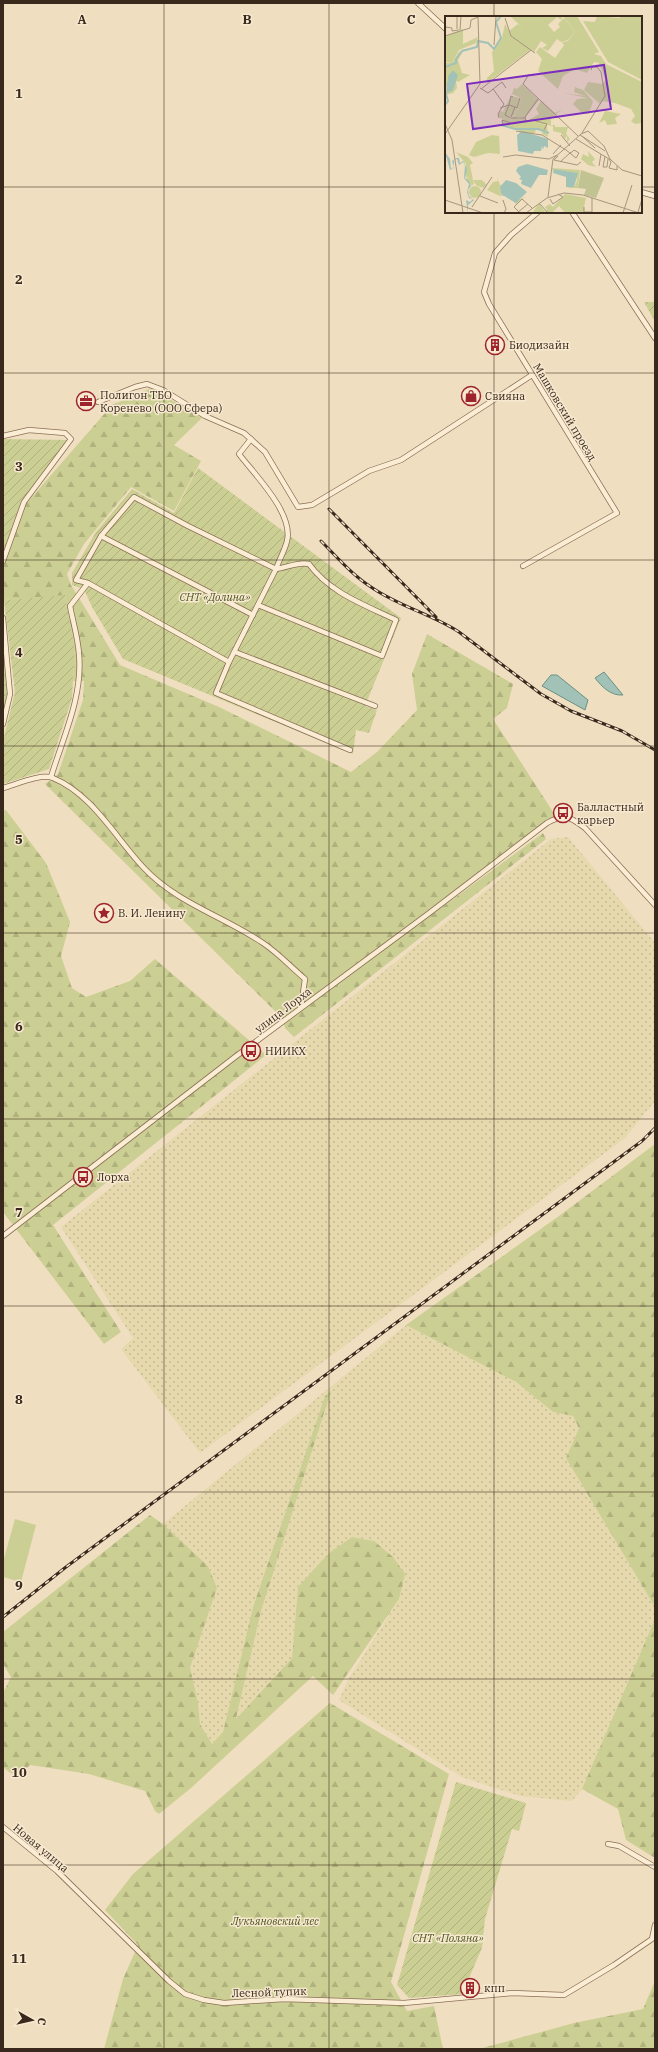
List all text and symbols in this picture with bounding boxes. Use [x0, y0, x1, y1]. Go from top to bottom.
text: A [77, 11, 87, 28]
text: B [242, 11, 252, 28]
text: C [407, 11, 416, 28]
inset map [445, 16, 642, 213]
text: 1 [15, 85, 23, 102]
text: 2 [15, 271, 23, 288]
building icon: Биодизайн [484, 334, 506, 356]
place label: Биодизайн [509, 338, 569, 352]
street label: Машковский проезд [530, 361, 600, 464]
shop icon: Свияна [460, 385, 482, 407]
place label: Полигон ТБО Коренево (ООО Сфера) [100, 388, 222, 415]
place label: Свияна [485, 389, 525, 403]
office icon: Полигон ТБО Коренево (ООО Сфера) [75, 390, 97, 412]
text: 3 [15, 458, 23, 475]
park label: СНТ «Долина» [180, 590, 250, 604]
text: 4 [15, 644, 23, 661]
place label: Балластный карьер [577, 800, 644, 827]
bus stop icon: Балластный карьер [552, 802, 574, 824]
text: 5 [15, 831, 23, 848]
place icon: В. И. Ленину [93, 902, 115, 924]
place label: В. И. Ленину [118, 906, 186, 920]
street label: улица Лорха [252, 984, 314, 1036]
text: 6 [15, 1018, 23, 1035]
bus stop icon: НИИКХ [240, 1040, 262, 1062]
place label: НИИКХ [265, 1044, 307, 1058]
bus stop icon: Лорха [72, 1166, 94, 1188]
place label: Лорха [97, 1170, 129, 1184]
text: 7 [15, 1204, 23, 1221]
text: 8 [15, 1391, 23, 1408]
text: 9 [15, 1577, 23, 1594]
text: 10 [11, 1764, 27, 1781]
street label: Новая улица [10, 1821, 72, 1875]
park label: Лукьяновский лес [230, 1914, 319, 1928]
park label: СНТ «Поляна» [412, 1931, 484, 1945]
text: 11 [11, 1950, 27, 1967]
building icon: кпп [459, 1977, 481, 1999]
place label: кпп [484, 1981, 505, 1995]
street label: Лесной тупик [231, 1984, 307, 2000]
north arrow [12, 2000, 52, 2040]
text: С [34, 2017, 49, 2026]

